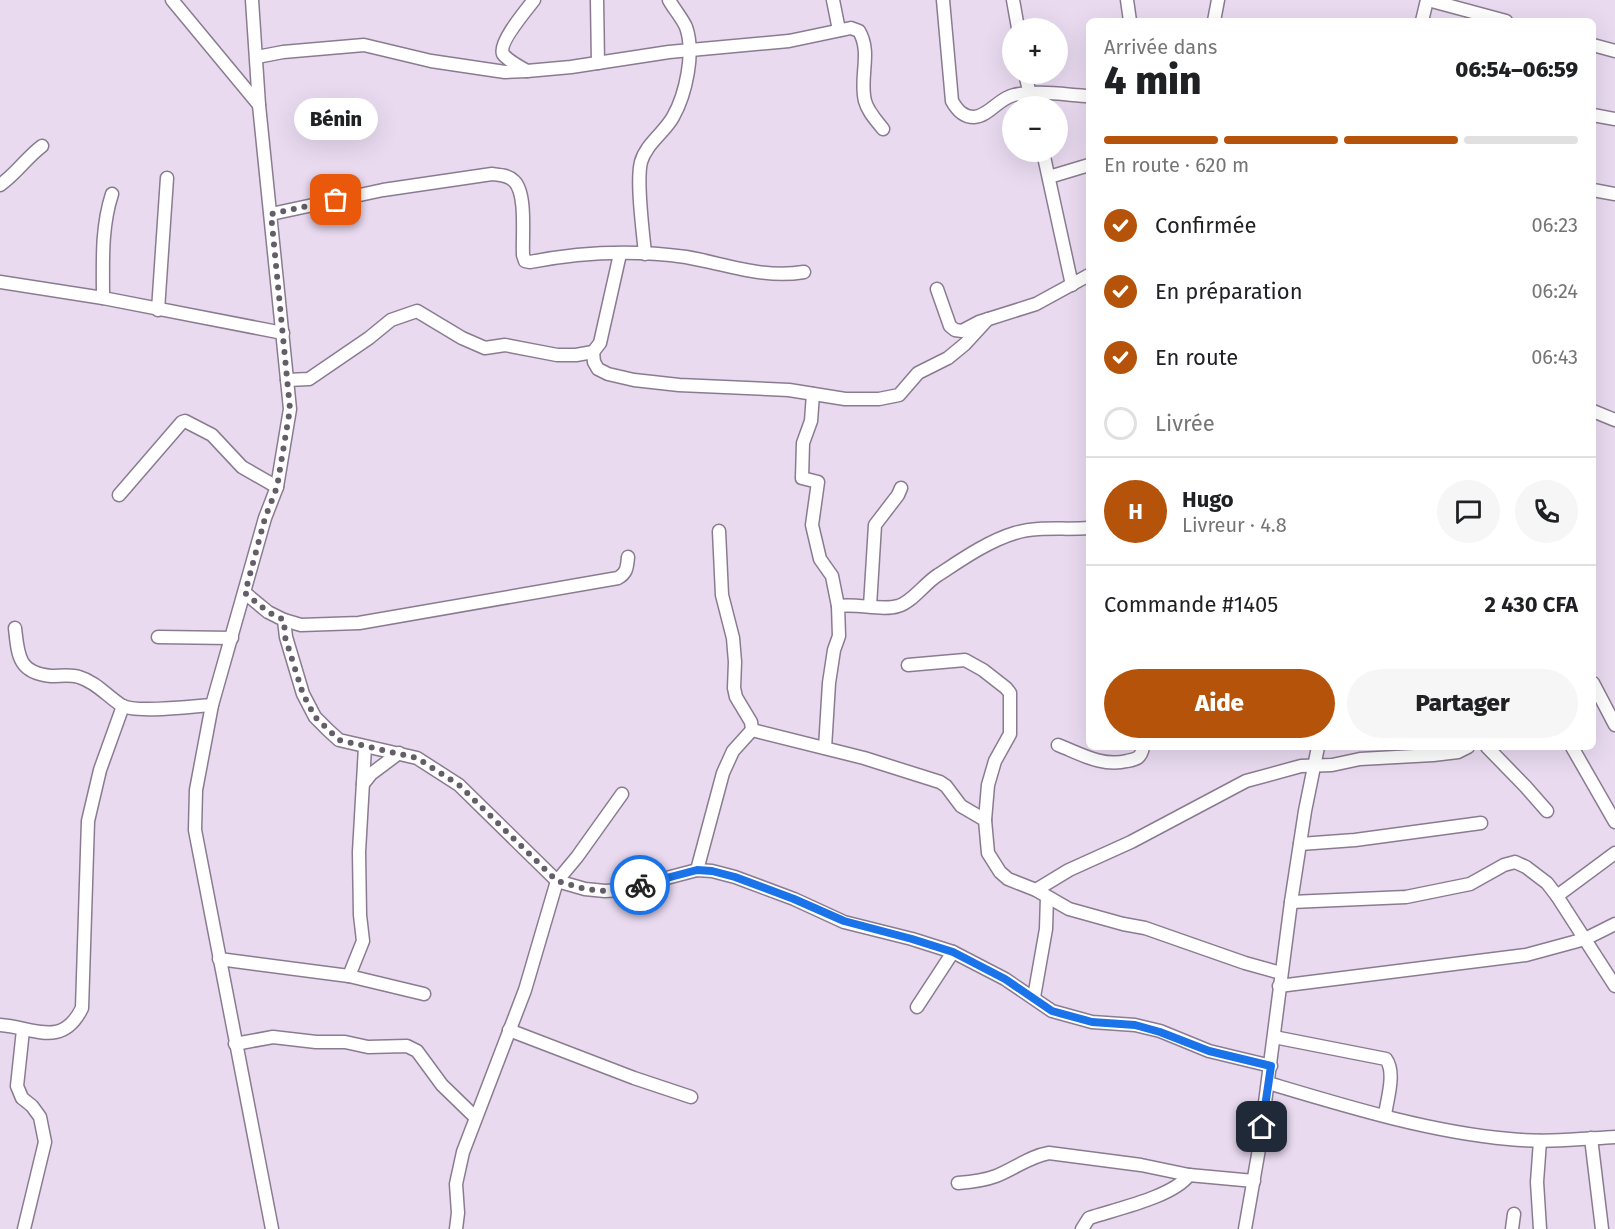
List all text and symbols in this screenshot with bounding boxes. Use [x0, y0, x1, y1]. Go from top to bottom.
map controls [1002, 18, 1068, 162]
button: + [1002, 18, 1068, 84]
text: Arrivée dans [1104, 35, 1217, 59]
text: 06:54–06:59 [1455, 56, 1578, 83]
text: 4 min [1104, 58, 1202, 104]
button: − [1002, 96, 1068, 162]
callout: Bénin [294, 98, 378, 140]
text: Bénin [310, 107, 362, 131]
text: En route · 620 m [1104, 153, 1249, 177]
pin [310, 174, 361, 225]
icon: bag [319, 183, 352, 216]
icon: check [1104, 209, 1137, 242]
text: Confirmée [1155, 212, 1257, 239]
text: 06:23 [1532, 213, 1578, 237]
icon: check [1104, 275, 1137, 308]
text: En préparation [1155, 278, 1303, 305]
text: 06:24 [1531, 279, 1578, 303]
icon: check [1104, 341, 1137, 374]
text: En route [1155, 344, 1238, 371]
text: 06:43 [1531, 345, 1578, 369]
text: Livrée [1155, 410, 1215, 437]
button: chat [1437, 480, 1500, 543]
button: phone [1515, 480, 1578, 543]
text: Hugo [1182, 486, 1234, 513]
text: H [1128, 498, 1143, 525]
text: Livreur · 4.8 [1182, 513, 1287, 537]
text: Commande #1405 [1104, 591, 1278, 618]
text: 2 430 CFA [1485, 591, 1578, 618]
button: Aide [1104, 669, 1335, 738]
button: Partager [1347, 669, 1578, 738]
courier [610, 855, 670, 915]
icon: bike [624, 869, 657, 902]
pin [1236, 1101, 1287, 1152]
icon: home [1245, 1110, 1278, 1143]

